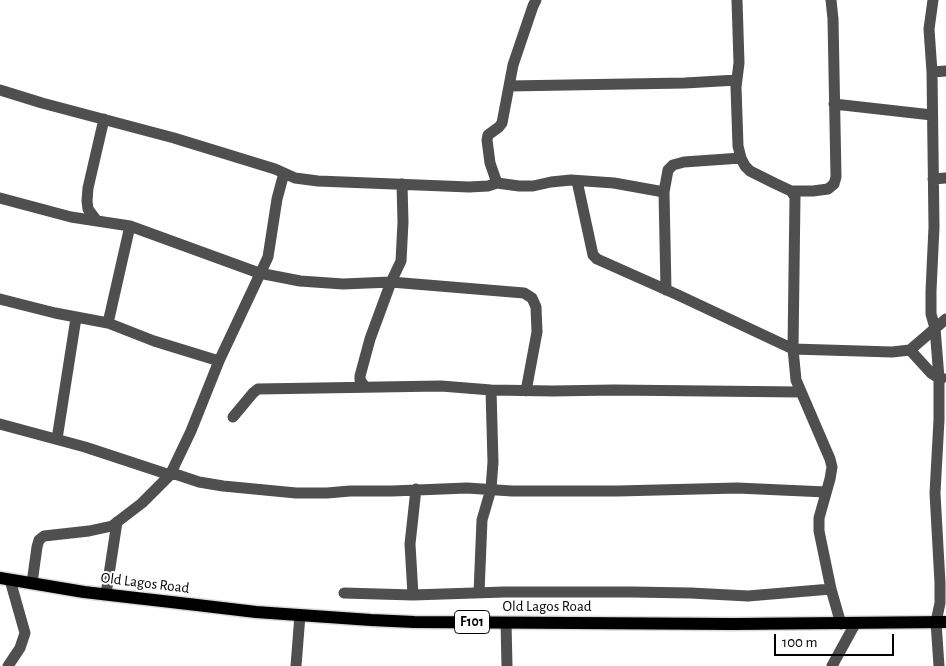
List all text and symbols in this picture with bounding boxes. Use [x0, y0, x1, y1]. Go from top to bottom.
street label: Old Lagos Road [100, 569, 190, 597]
street label: Old Lagos Road [502, 597, 592, 615]
road number: F101 [454, 610, 490, 634]
scale bar [776, 624, 896, 656]
text: 100 m [782, 635, 817, 650]

